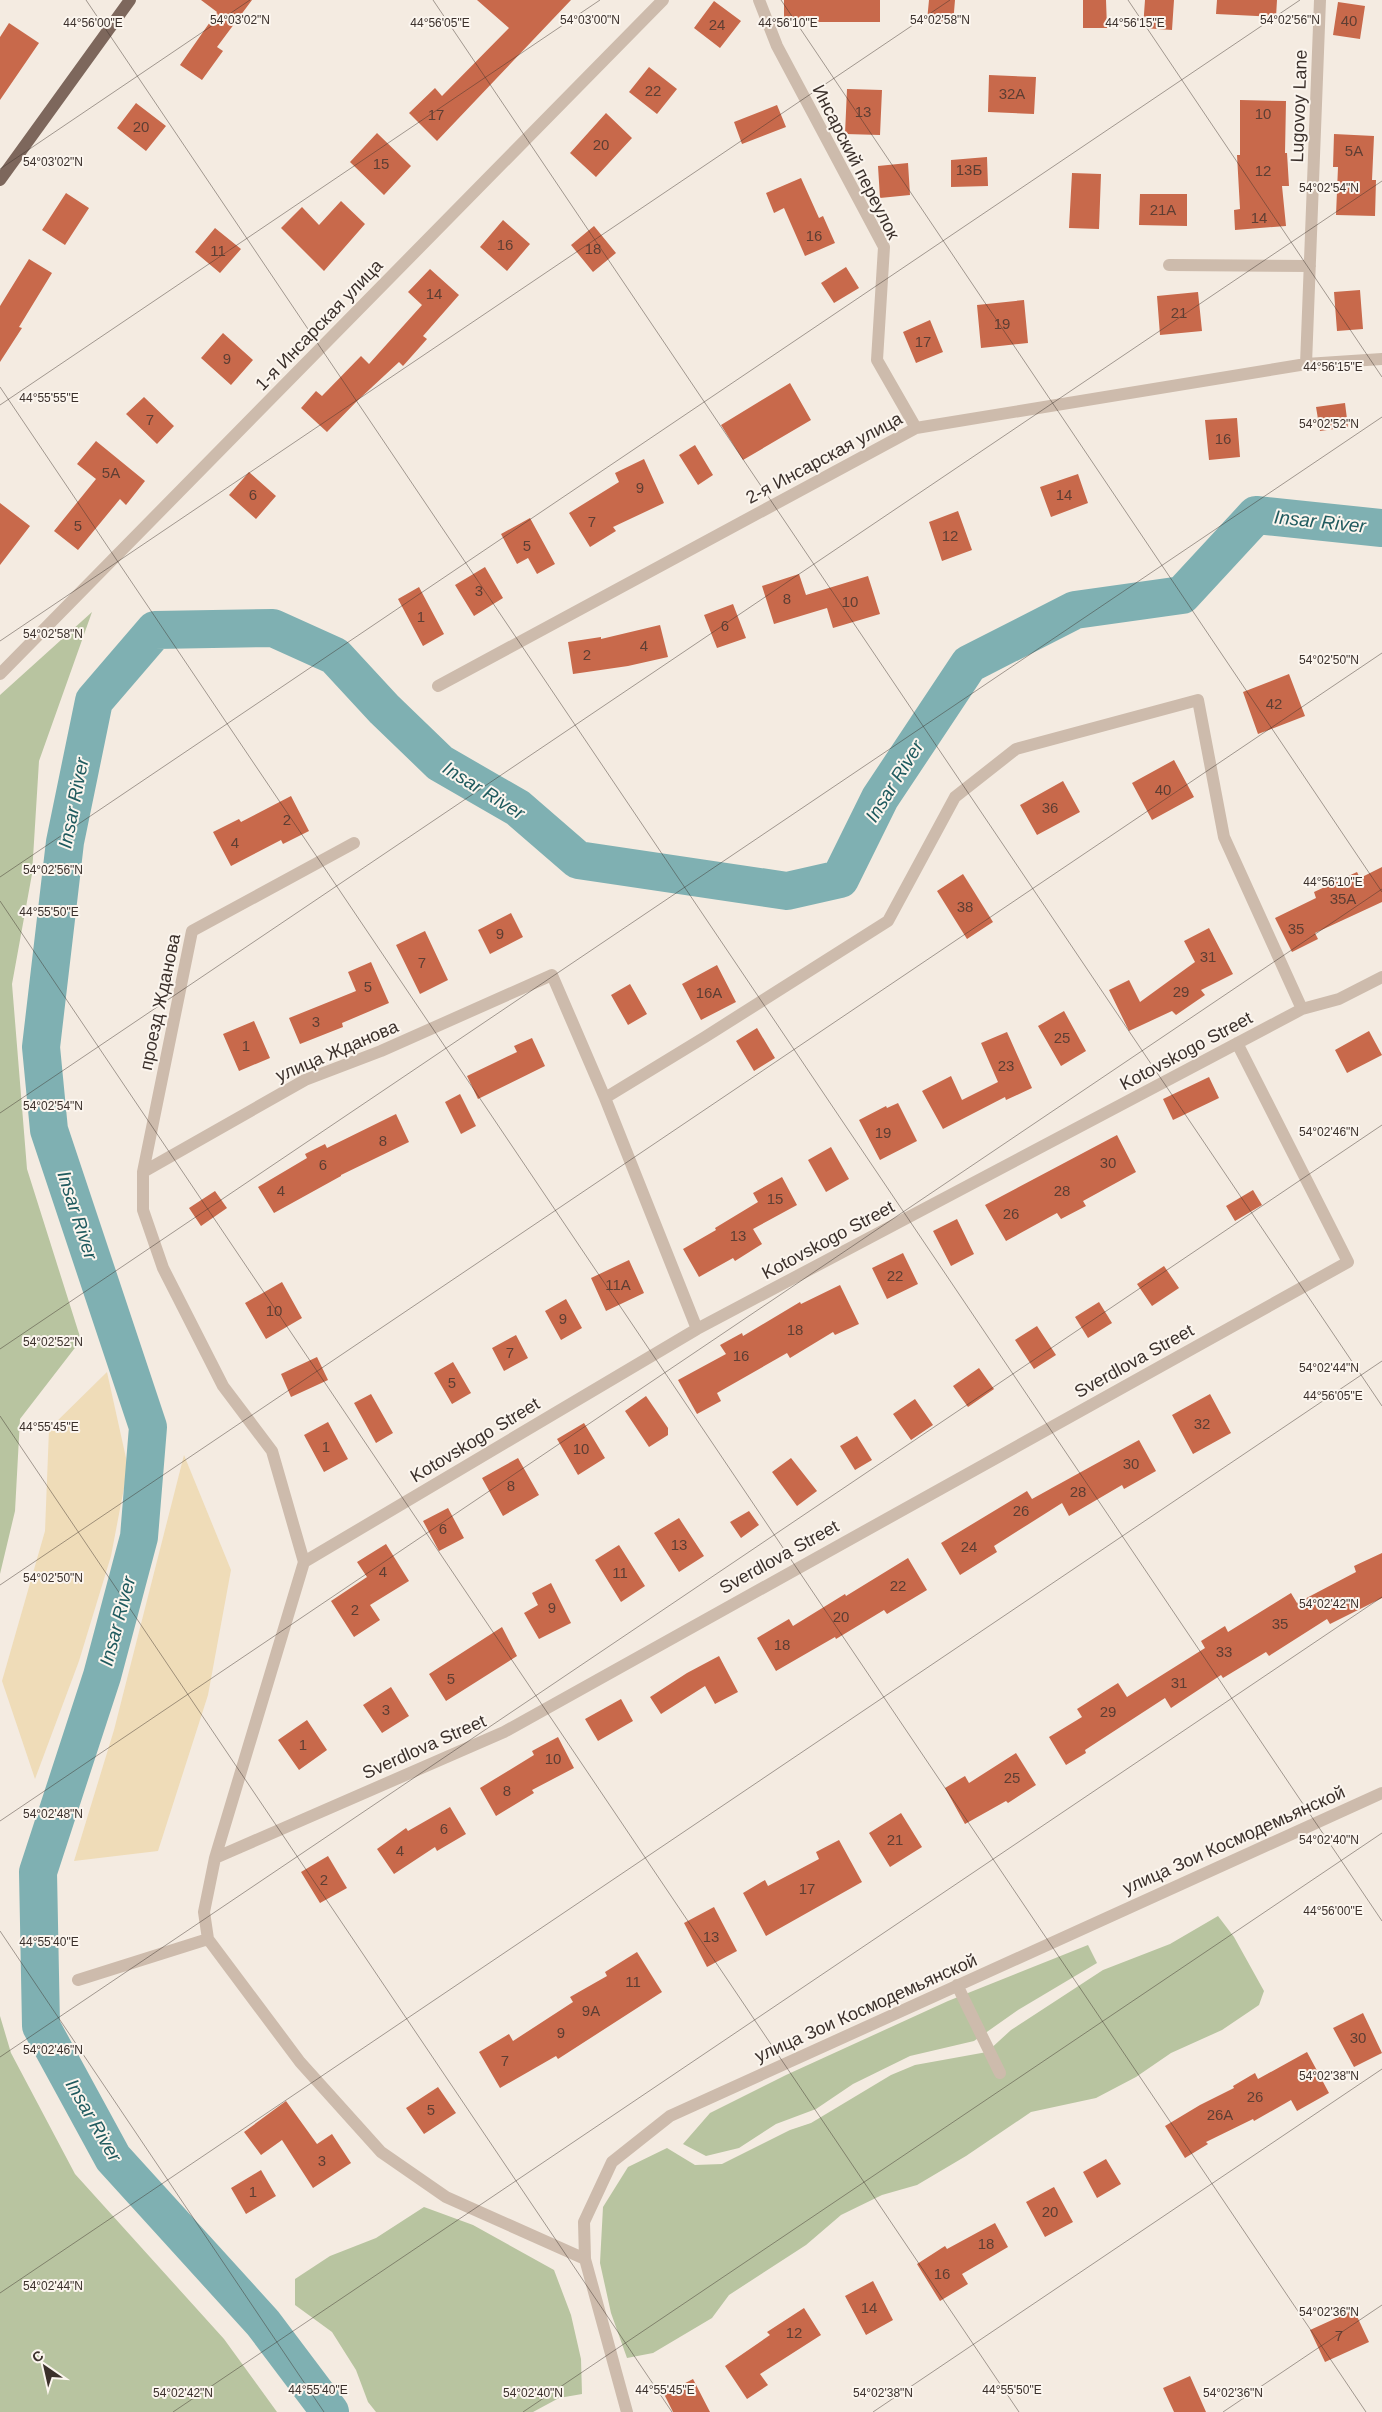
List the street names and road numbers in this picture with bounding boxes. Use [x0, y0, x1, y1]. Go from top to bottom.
street label: Lugovoy Lane [1287, 49, 1311, 163]
street label: Инсарский переулок [808, 81, 904, 243]
street label: 1-я Инсарская улица [251, 255, 387, 395]
street label: 2-я Инсарская улица [742, 408, 906, 508]
street label: проезд Жданова [136, 931, 184, 1072]
street label: Kotovskogo Street [1116, 1008, 1256, 1094]
street label: улица Жданова [273, 1016, 402, 1086]
street label: Kotovskogo Street [758, 1197, 898, 1283]
street label: Sverdlova Street [1071, 1320, 1197, 1402]
street label: Kotovskogo Street [407, 1394, 543, 1486]
street label: Sverdlova Street [716, 1516, 842, 1598]
street label: Sverdlova Street [359, 1711, 489, 1783]
street label: улица Зои Космодемьянской [1120, 1782, 1348, 1898]
street label: улица Зои Космодемьянской [752, 1950, 980, 2066]

